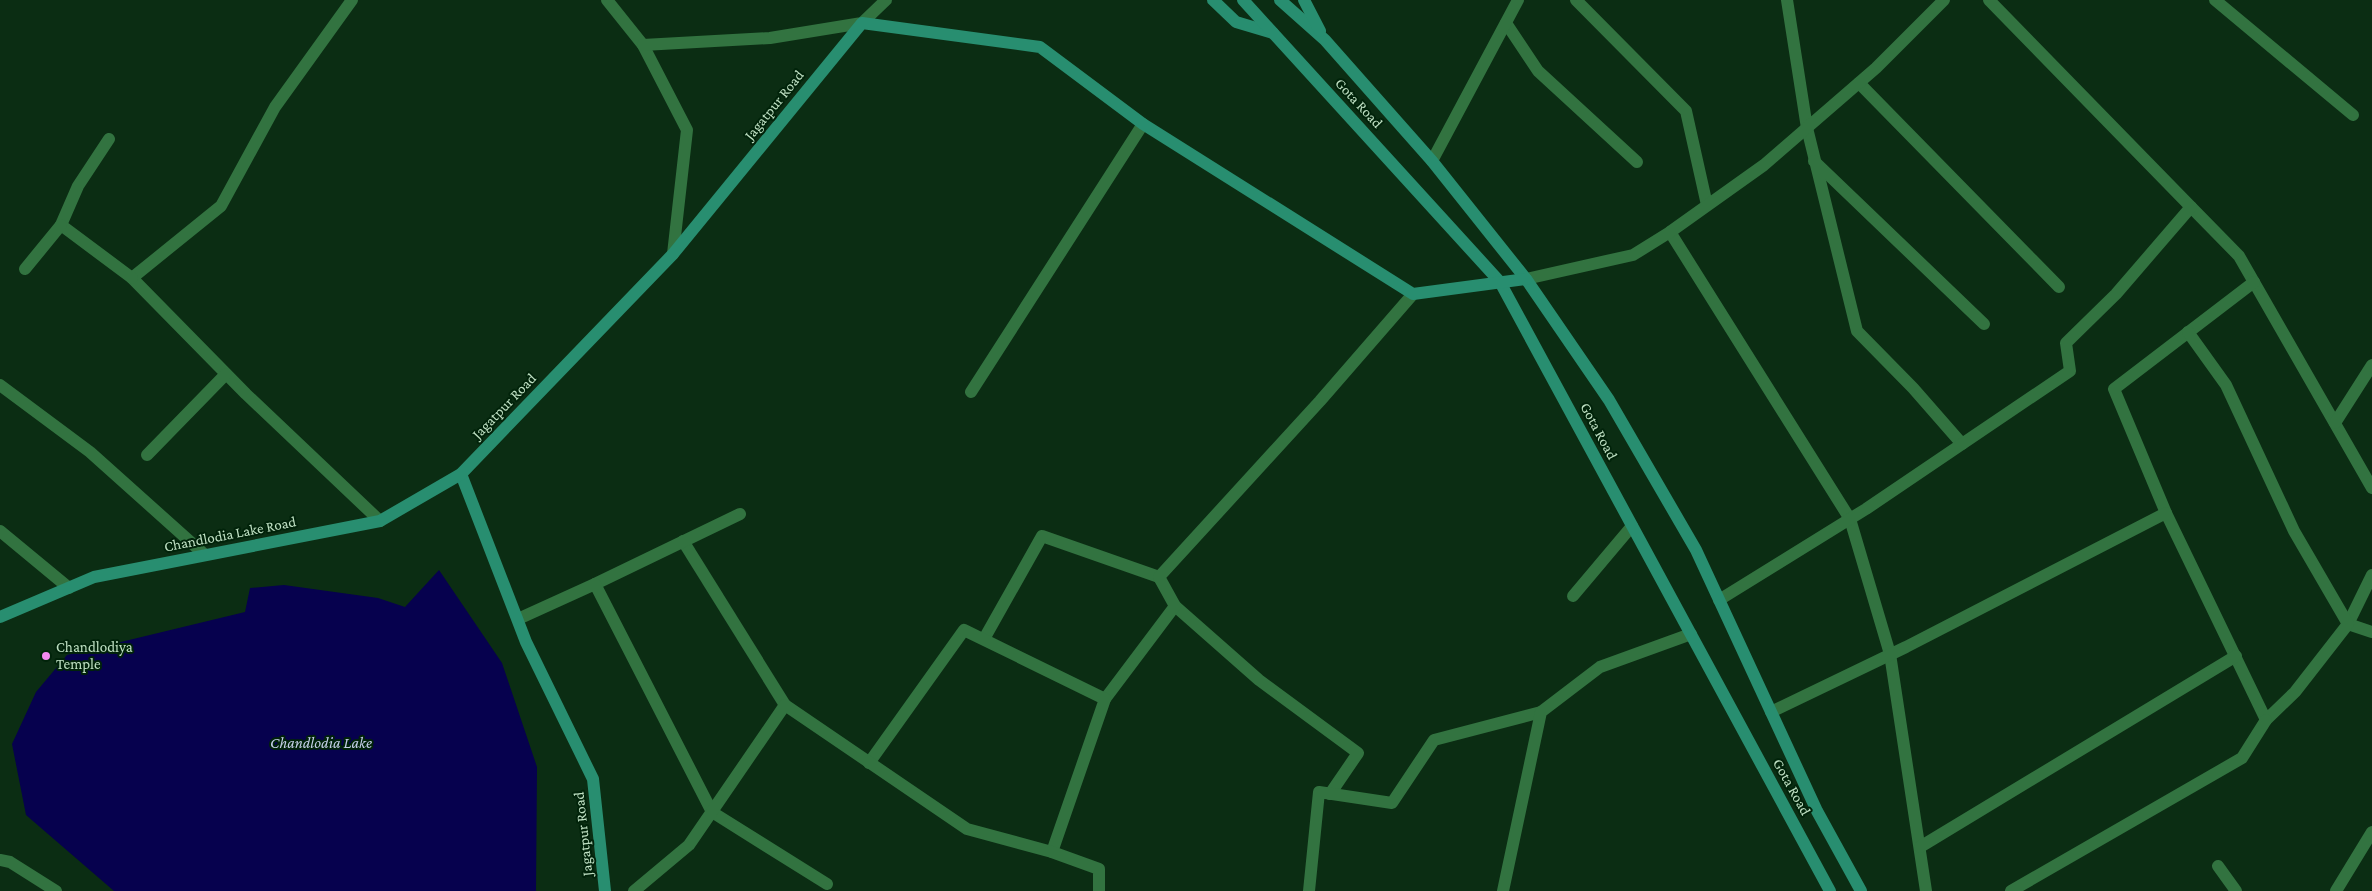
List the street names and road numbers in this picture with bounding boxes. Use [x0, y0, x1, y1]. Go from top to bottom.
street label: Jagatpur Road [740, 67, 808, 145]
street label: Gota Road [1332, 75, 1386, 131]
street label: Jagatpur Road [467, 370, 540, 444]
street label: Gota Road [1577, 400, 1621, 462]
street label: Chandlodia Lake Road [163, 513, 297, 555]
street label: Gota Road [1770, 756, 1814, 818]
street label: Jagatpur Road [571, 791, 597, 879]

